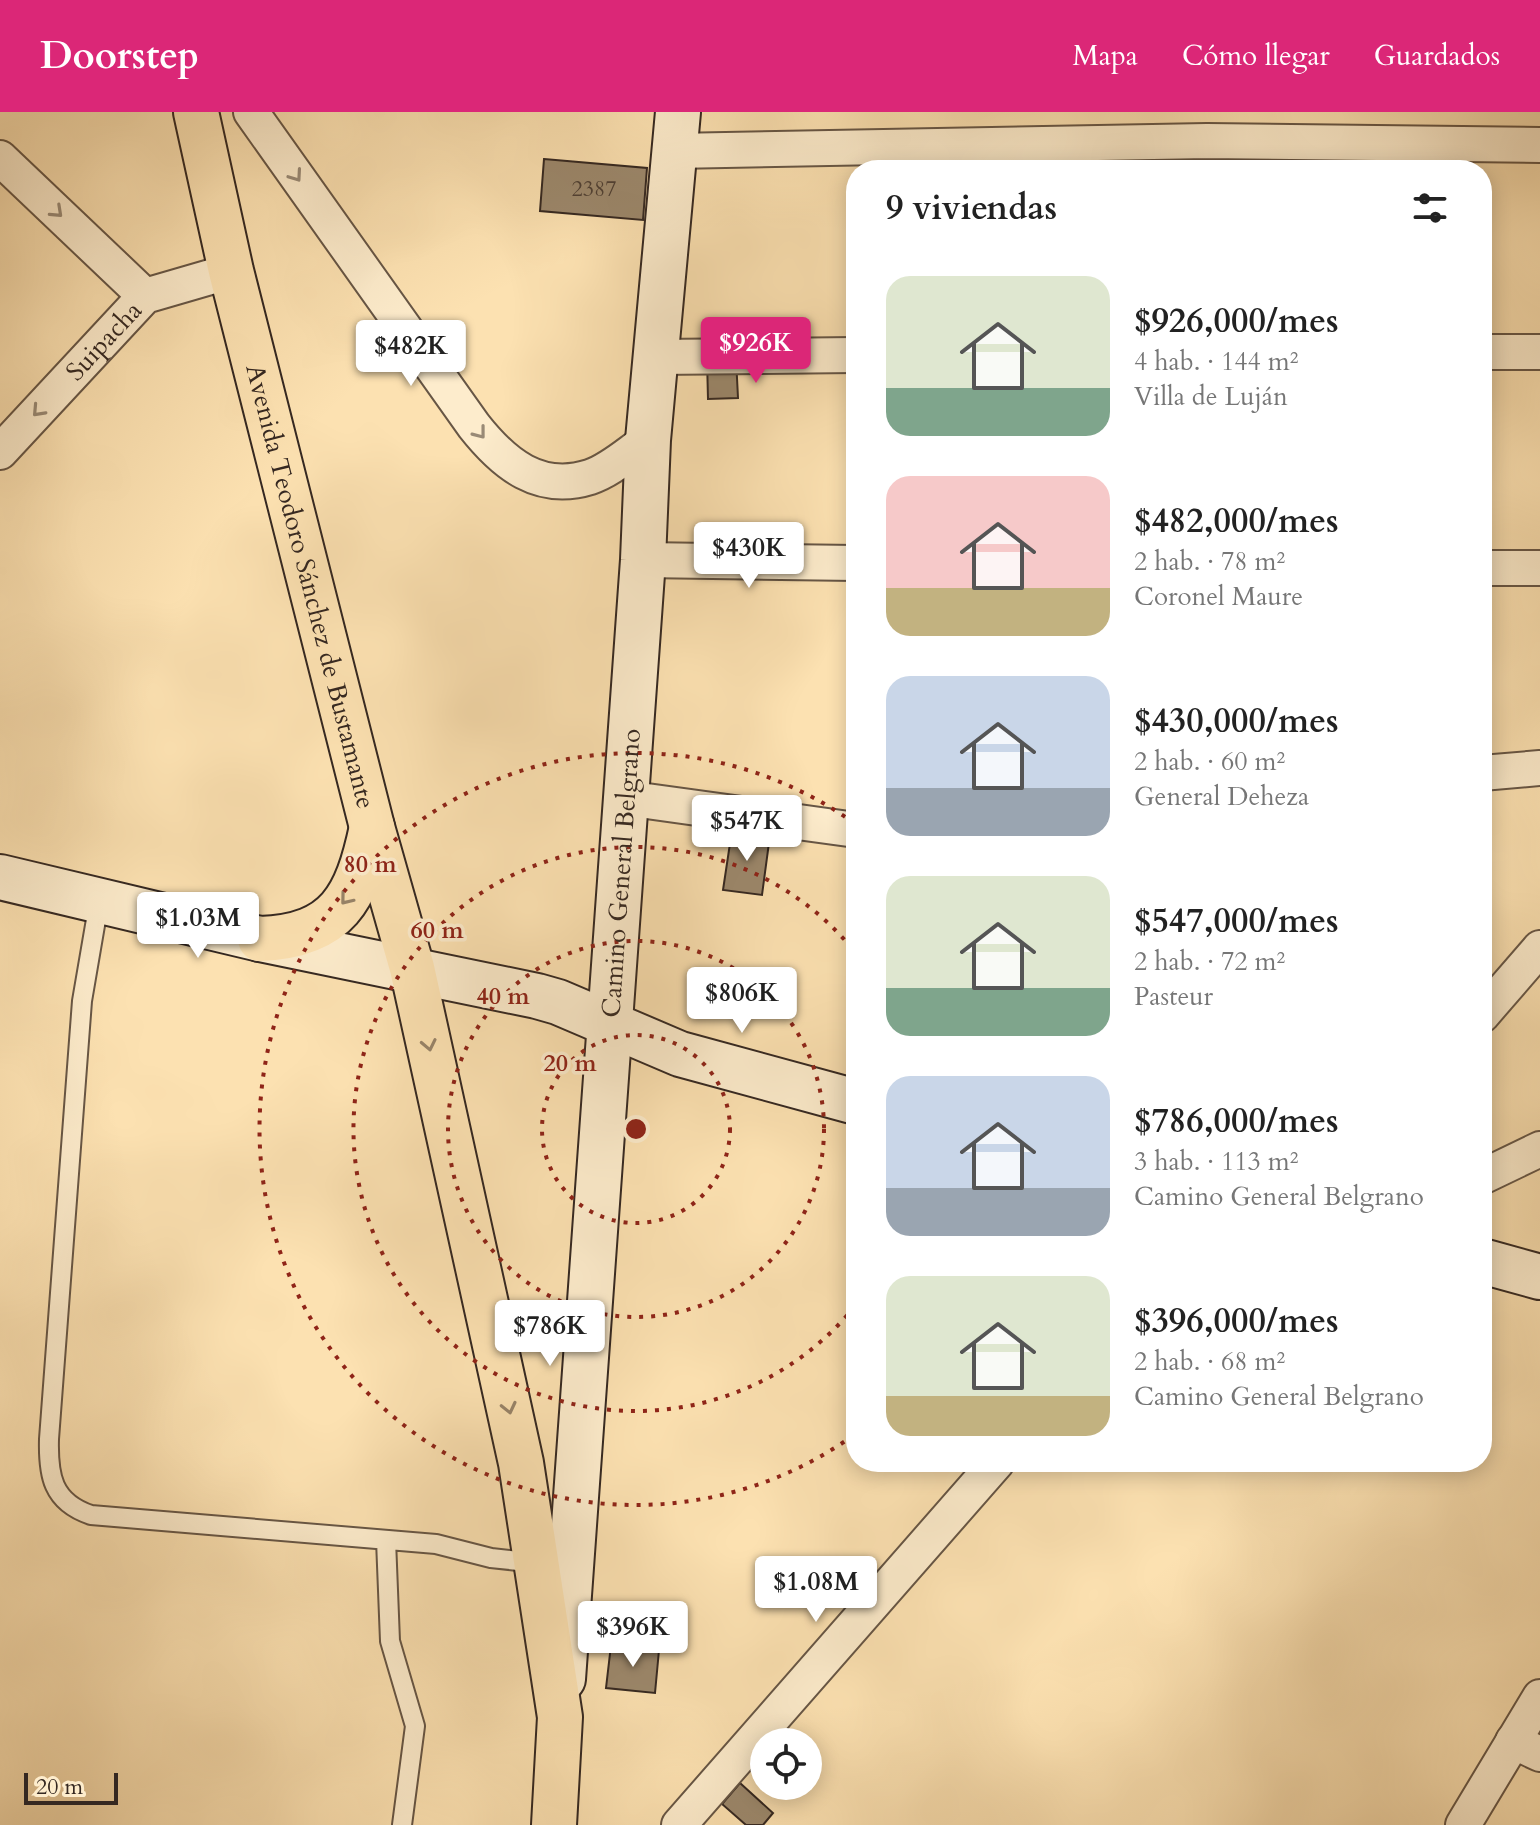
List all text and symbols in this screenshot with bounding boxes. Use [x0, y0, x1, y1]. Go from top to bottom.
text: Doorstep [40, 30, 199, 82]
text: Mapa [1072, 37, 1138, 75]
text: Cómo llegar [1182, 37, 1330, 75]
text: Guardados [1374, 37, 1500, 75]
one-way arrow [286, 167, 301, 181]
house number: 2387 [571, 174, 617, 204]
text: 9 viviendas [886, 185, 1057, 231]
icon: filters [1408, 186, 1452, 230]
one-way arrow [47, 203, 62, 217]
street label: Suipacha [58, 293, 149, 388]
text: $926,000/mes [1134, 298, 1339, 344]
icon: home [950, 308, 1046, 404]
pin: $926K [700, 317, 812, 385]
pin: $482K [355, 320, 467, 388]
text: $926K [719, 325, 793, 360]
text: $482K [374, 328, 448, 363]
text: 4 hab. · 144 m² [1134, 344, 1299, 379]
street label: Avenida Teodoro Sánchez de Bustamante [238, 360, 384, 812]
text: Villa de Luján [1134, 379, 1288, 414]
one-way arrow [33, 402, 48, 416]
one-way arrow [470, 424, 484, 439]
text: $482,000/mes [1134, 498, 1339, 544]
icon: home [950, 508, 1046, 604]
pin: $430K [693, 522, 805, 590]
text: $430K [712, 530, 786, 565]
text: 2 hab. · 78 m² [1134, 544, 1285, 579]
text: Coronel Maure [1134, 579, 1303, 614]
text: $430,000/mes [1134, 698, 1339, 744]
icon: home [950, 708, 1046, 804]
street label: Camino General Belgrano [593, 727, 648, 1019]
text: 2 hab. · 60 m² [1134, 744, 1285, 779]
text: General Deheza [1134, 779, 1309, 814]
pin: $547K [691, 795, 803, 863]
text: $547K [710, 803, 784, 838]
text: 80 m [343, 848, 397, 881]
one-way arrow [341, 890, 355, 905]
pin: $1.03M [133, 892, 263, 960]
text: $547,000/mes [1134, 898, 1339, 944]
text: $1.03M [155, 900, 241, 935]
icon: home [950, 908, 1046, 1004]
text: 60 m [410, 914, 464, 947]
text: 2 hab. · 72 m² [1134, 944, 1285, 979]
pin: $806K [686, 967, 798, 1035]
text: $806K [705, 975, 779, 1010]
text: Pasteur [1134, 979, 1213, 1014]
text: 40 m [476, 980, 530, 1013]
one-way arrow [420, 1037, 437, 1051]
text: 20 m [543, 1047, 597, 1080]
text: $786,000/mes [1134, 1098, 1339, 1144]
icon: home [950, 1108, 1046, 1204]
centre of rings [622, 1115, 650, 1143]
text: 3 hab. · 113 m² [1134, 1144, 1299, 1179]
text: Camino General Belgrano [1134, 1179, 1424, 1214]
text: $396,000/mes [1134, 1298, 1339, 1344]
pin: $786K [494, 1300, 606, 1368]
text: $786K [513, 1308, 587, 1343]
icon: home [950, 1308, 1046, 1404]
text: 2 hab. · 68 m² [1134, 1344, 1285, 1379]
text: Camino General Belgrano [1134, 1379, 1424, 1414]
one-way arrow [500, 1401, 517, 1414]
pin: $1.08M [751, 1556, 881, 1624]
text: $1.08M [773, 1564, 859, 1599]
pin: $396K [577, 1601, 689, 1669]
text: $396K [596, 1609, 670, 1644]
map controls [750, 1728, 822, 1800]
button: locate [750, 1728, 822, 1800]
scale bar [24, 1769, 118, 1805]
text: 20 m [36, 1772, 83, 1802]

